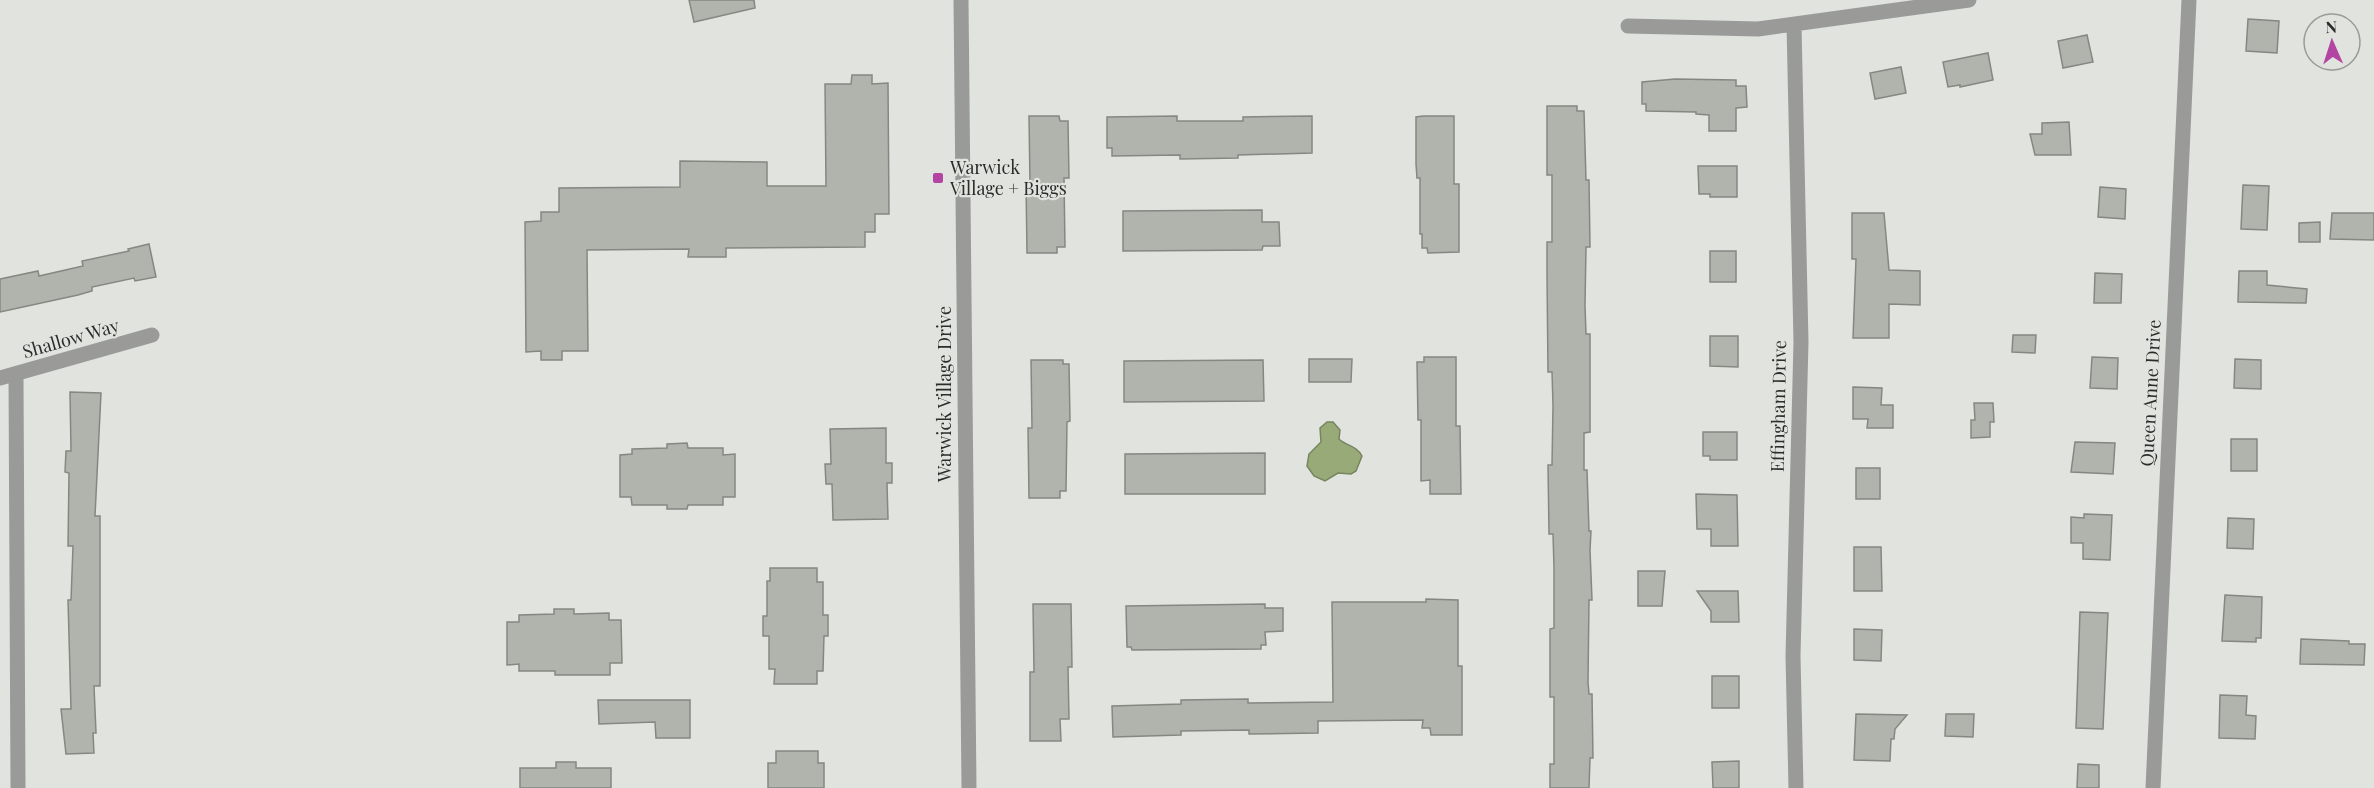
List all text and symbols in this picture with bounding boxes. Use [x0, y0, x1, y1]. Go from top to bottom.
north arrow [2302, 12, 2362, 72]
text: N [2325, 16, 2338, 37]
place label: Warwick Village + Biggs [949, 155, 1067, 200]
marker: Warwick Village + Biggs [931, 171, 945, 185]
street label: Warwick Village Drive [932, 306, 956, 483]
street label: Shallow Way [19, 313, 122, 363]
street label: Queen Anne Drive [2134, 319, 2166, 467]
street label: Effingham Drive [1765, 340, 1791, 472]

